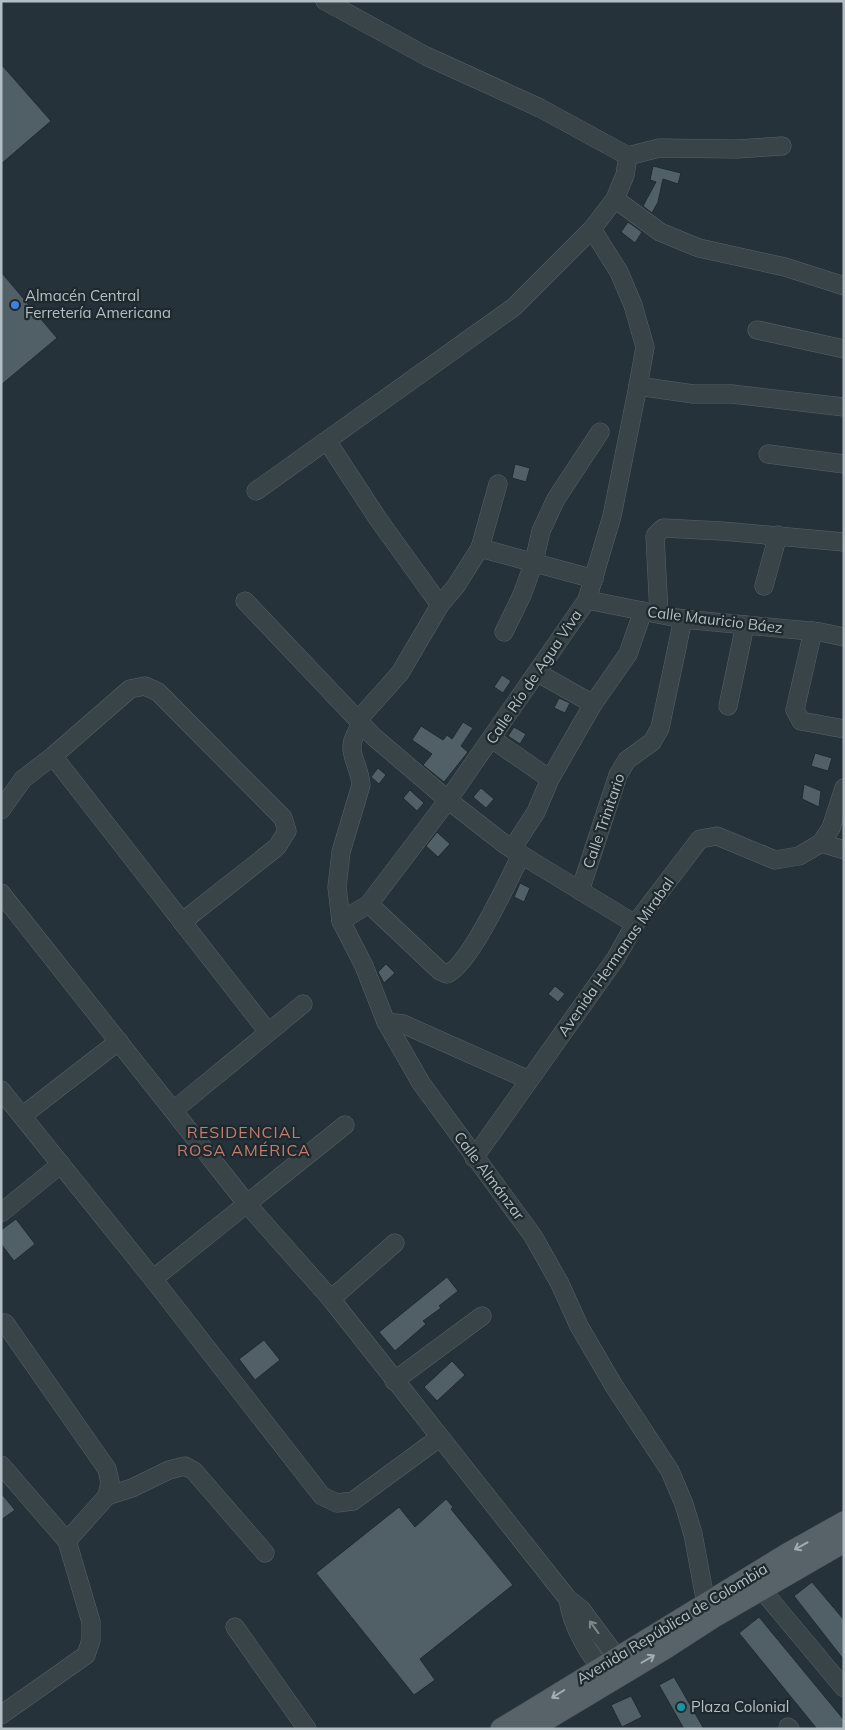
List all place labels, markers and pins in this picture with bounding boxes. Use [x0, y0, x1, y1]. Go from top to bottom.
place label: Almacén Central Ferretería Americana [25, 286, 171, 322]
marker: Almacén Central Ferretería Americana [9, 299, 21, 311]
place label: Plaza Colonial [691, 1697, 789, 1716]
marker: Plaza Colonial [675, 1701, 687, 1713]

